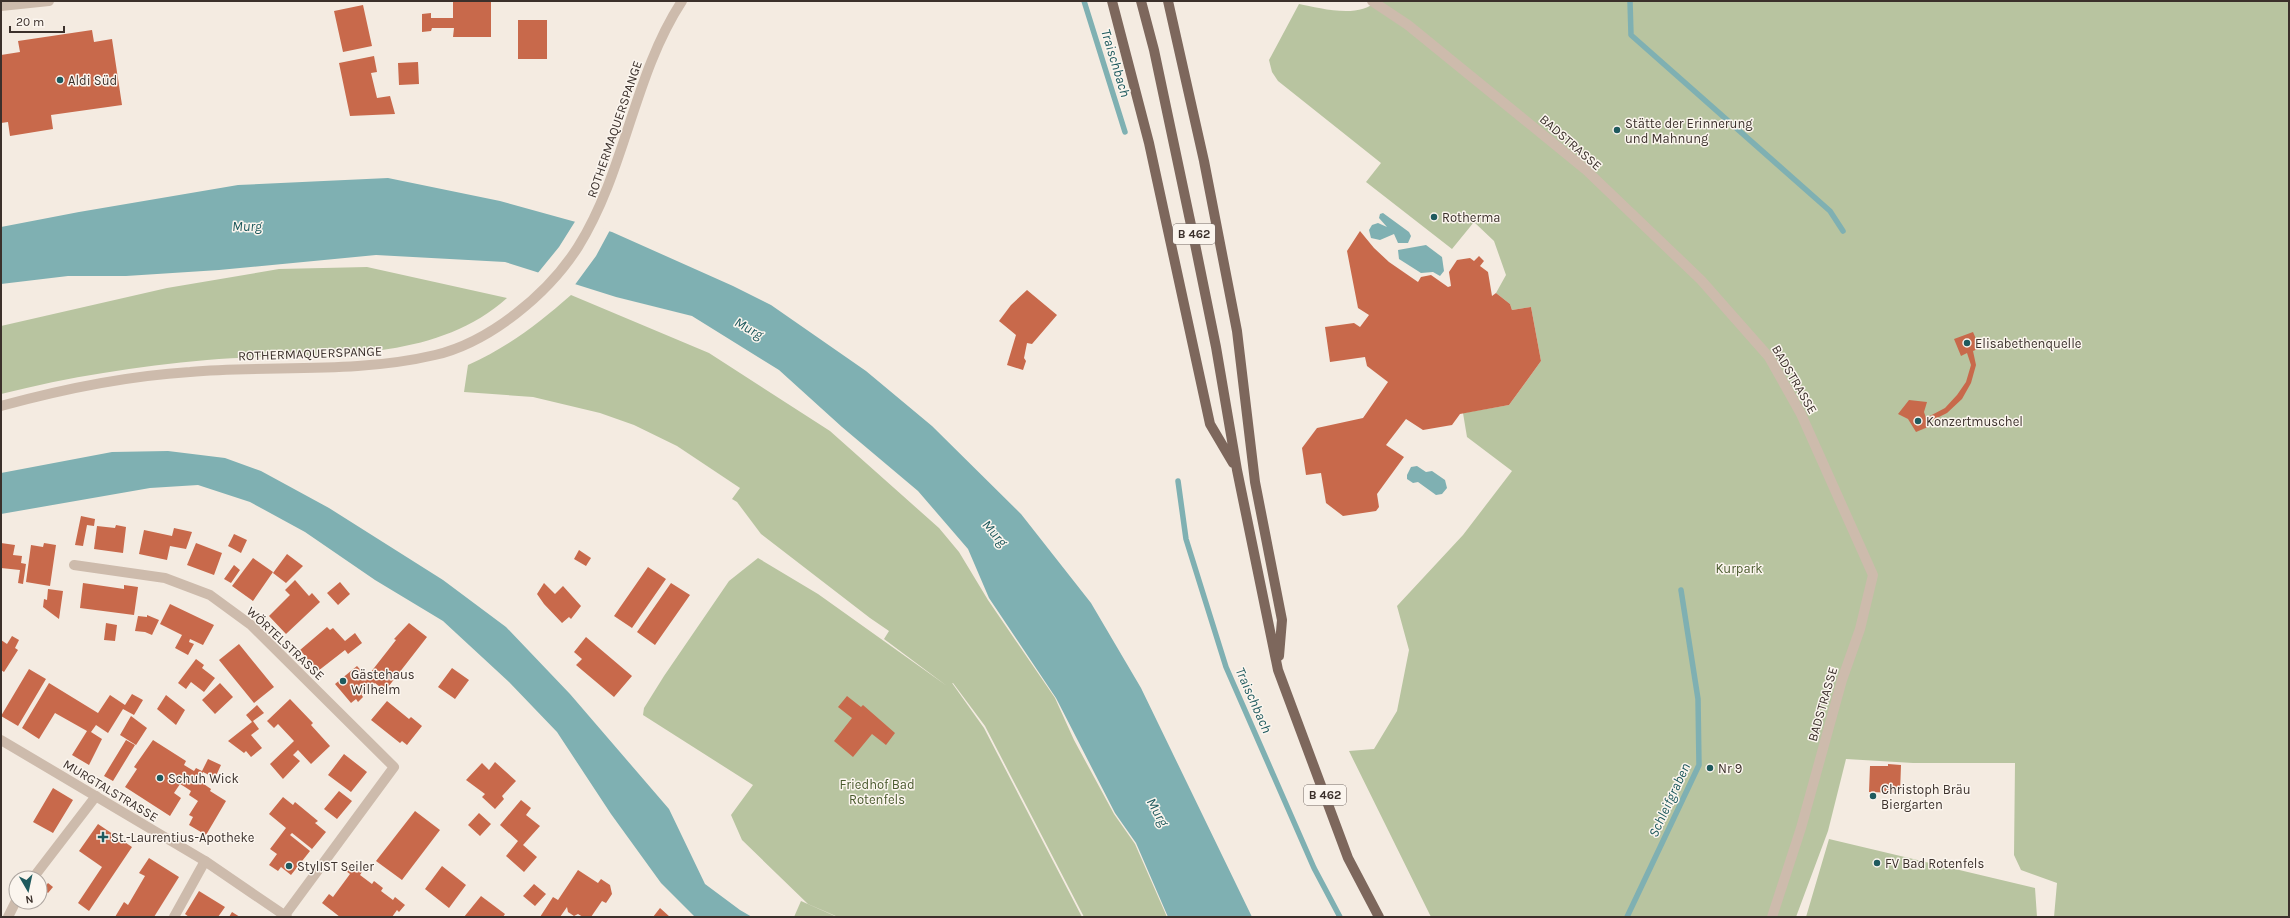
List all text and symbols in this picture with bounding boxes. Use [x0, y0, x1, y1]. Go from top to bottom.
scale bar [10, 8, 64, 34]
text: 20 m [16, 15, 44, 29]
water label: Traischbach [1097, 27, 1134, 99]
street label: ROTHERMAQUERSPANGE [584, 59, 645, 200]
place label: Aldi Süd [68, 73, 117, 88]
marker: Aldi Süd [55, 75, 65, 85]
street label: BADSTRASSE [1537, 111, 1605, 173]
place label: Stätte der Erinnerung und Mahnung [1625, 116, 1753, 146]
marker: Stätte der Erinnerung und Mahnung [1612, 125, 1622, 135]
place label: Rotherma [1442, 210, 1501, 225]
marker: Rotherma [1429, 212, 1439, 222]
water label: Murg [232, 218, 263, 235]
road number: B 462 [1173, 224, 1215, 244]
water label: Murg [732, 314, 767, 344]
place label: Elisabethenquelle [1975, 336, 2082, 352]
marker: Elisabethenquelle [1962, 338, 1972, 348]
street label: BADSTRASSE [1769, 342, 1820, 416]
street label: ROTHERMAQUERSPANGE [238, 343, 382, 364]
place label: Konzertmuschel [1926, 414, 2023, 429]
marker: Konzertmuschel [1913, 416, 1923, 426]
water label: Murg [978, 516, 1011, 551]
park label: Kurpark [1715, 561, 1763, 576]
street label: WÖRTELSTRASSE [244, 603, 328, 683]
water label: Traischbach [1231, 665, 1276, 736]
street label: BADSTRASSE [1805, 665, 1840, 743]
place label: Gästehaus Wilhelm [351, 667, 415, 697]
marker: Gästehaus Wilhelm [338, 676, 348, 686]
street label: MURGTALSTRASSE [61, 756, 161, 825]
water label: Schleifgraben [1645, 760, 1694, 840]
place label: Nr 9 [1718, 761, 1742, 776]
marker: Nr 9 [1705, 763, 1715, 773]
place label: Schuh Wick [168, 771, 239, 786]
marker: Schuh Wick [155, 773, 165, 783]
park label: Friedhof Bad Rotenfels [839, 777, 915, 807]
place label: Christoph Bräu Biergarten [1881, 782, 1971, 812]
road number: B 462 [1304, 785, 1346, 805]
marker: Christoph Bräu Biergarten [1868, 791, 1878, 801]
water label: Murg [1143, 795, 1173, 830]
place label: St.-Laurentius-Apotheke [111, 830, 255, 845]
marker: St.-Laurentius-Apotheke [98, 832, 108, 842]
place label: FV Bad Rotenfels [1885, 856, 1984, 871]
marker: FV Bad Rotenfels [1872, 858, 1882, 868]
place label: StylIST Seiler [297, 859, 374, 874]
marker: StylIST Seiler [284, 861, 294, 871]
north arrow [8, 870, 48, 910]
text: N [25, 892, 34, 906]

